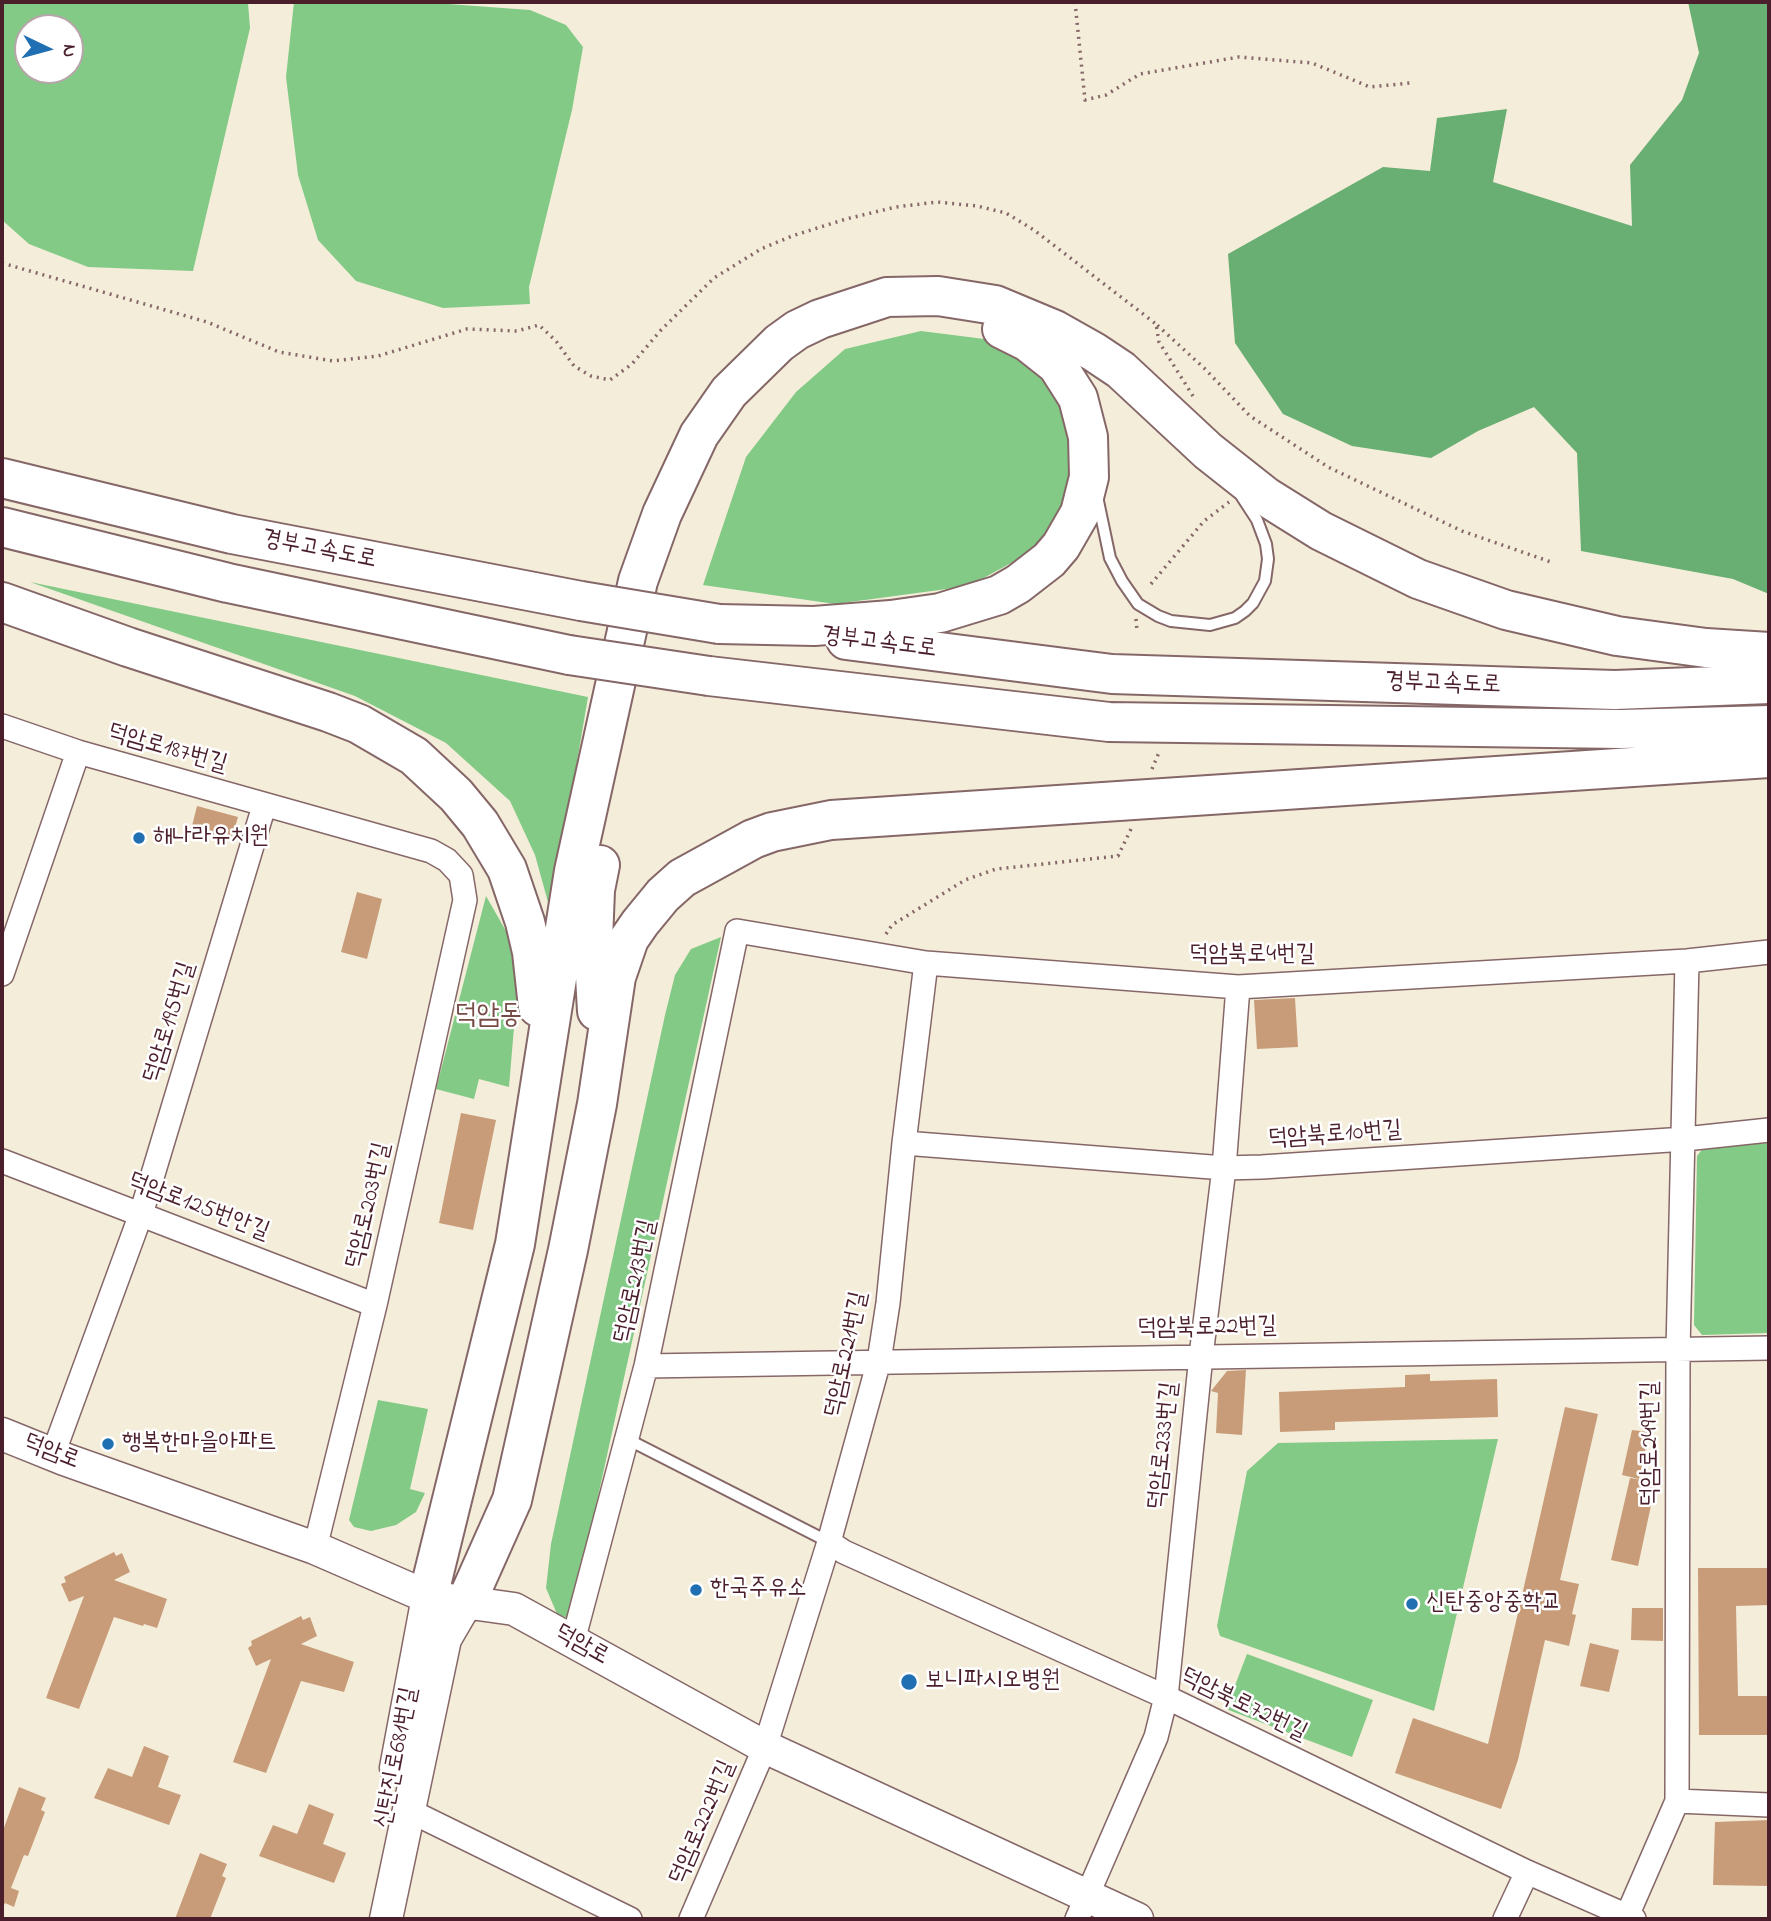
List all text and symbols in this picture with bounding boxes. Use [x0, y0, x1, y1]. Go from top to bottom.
north arrow [14, 14, 84, 84]
text: N [54, 43, 82, 58]
street label: 경부고속도로 [259, 526, 379, 576]
street label: 경부고속도로 [820, 623, 938, 665]
street label: 경부고속도로 [1385, 669, 1501, 701]
street label: 덕암로187번길 [104, 719, 230, 781]
place label: 해나라유치원 [153, 824, 269, 852]
marker: 해나라유치원 [131, 830, 147, 846]
street label: 덕암북로4번길 [1189, 942, 1315, 970]
street label: 덕암로195번길 [139, 959, 203, 1087]
district label: 덕암동 [454, 1000, 522, 1034]
street label: 덕암북로10번길 [1267, 1117, 1403, 1155]
street label: 덕암로203번길 [341, 1140, 399, 1272]
street label: 덕암로125번안길 [123, 1168, 273, 1248]
street label: 덕암로213번길 [610, 1217, 664, 1347]
street label: 덕암로221번길 [821, 1289, 875, 1421]
street label: 덕암북로22번길 [1137, 1313, 1277, 1345]
street label: 덕암로233번길 [1144, 1381, 1186, 1511]
street label: 덕암로249번길 [1638, 1381, 1666, 1507]
street label: 덕암로 [19, 1429, 83, 1477]
place label: 행복한마을아파트 [122, 1430, 276, 1458]
marker: 행복한마을아파트 [100, 1436, 116, 1452]
place label: 한국주유소 [710, 1576, 807, 1604]
marker: 한국주유소 [688, 1582, 704, 1598]
place label: 신탄중앙중학교 [1426, 1590, 1561, 1618]
marker: 신탄중앙중학교 [1404, 1596, 1420, 1612]
street label: 덕암로 [549, 1619, 613, 1673]
street label: 덕암북로72번길 [1175, 1663, 1311, 1749]
place label: 보니파시오병원 [925, 1668, 1060, 1696]
marker: 보니파시오병원 [899, 1672, 919, 1692]
street label: 신탄진로681번길 [370, 1685, 426, 1831]
street label: 덕암로222번길 [665, 1756, 743, 1890]

